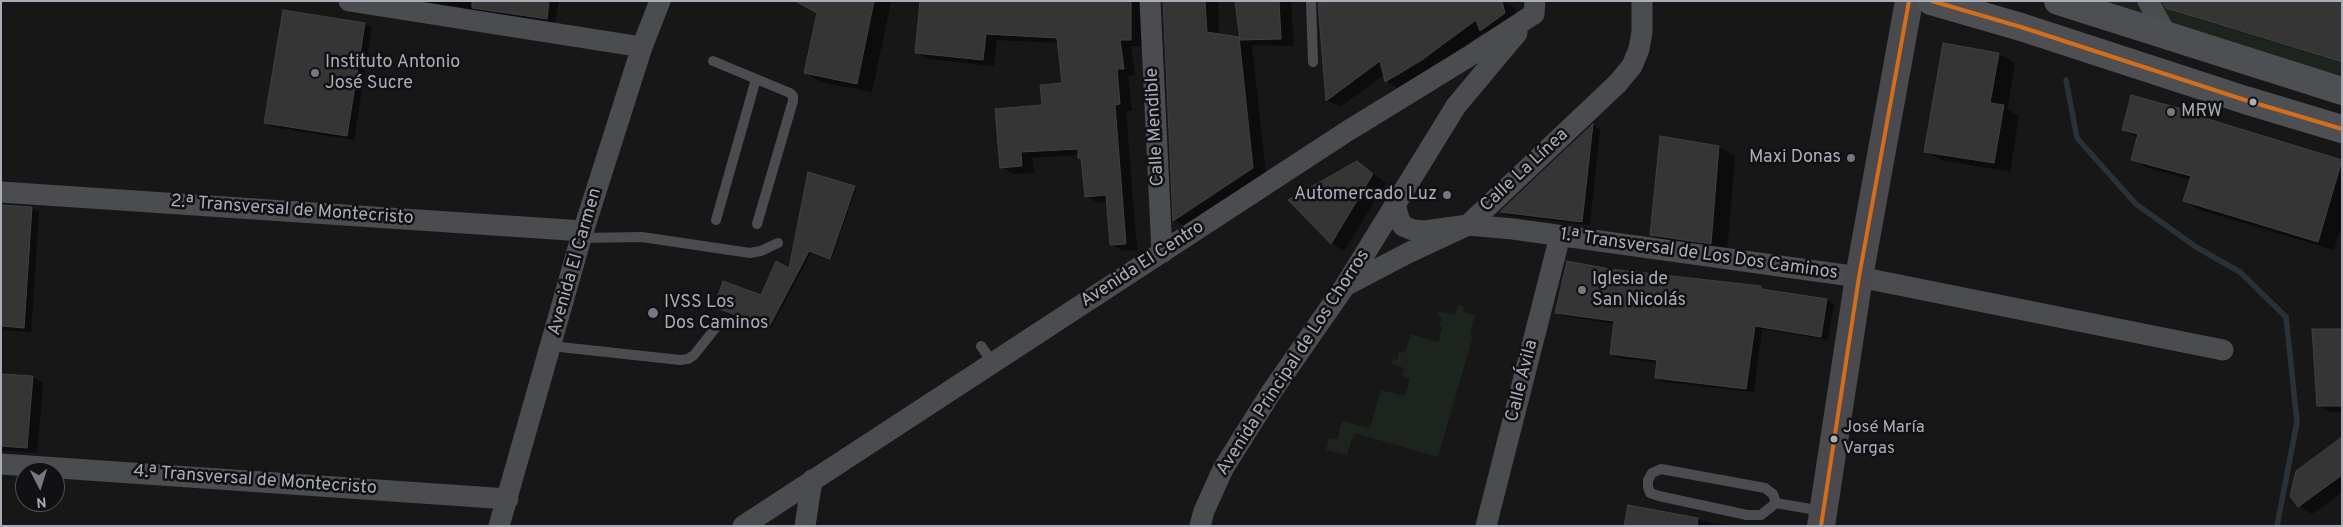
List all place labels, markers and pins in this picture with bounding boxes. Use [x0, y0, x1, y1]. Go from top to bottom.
place label: Instituto Antonio José Sucre [325, 52, 460, 94]
marker: Instituto Antonio José Sucre [309, 67, 321, 79]
unlabelled marker [2248, 97, 2258, 107]
place label: MRW [2181, 101, 2222, 123]
marker: MRW [2165, 106, 2177, 118]
place label: Maxi Donas [1749, 147, 1841, 169]
marker: Maxi Donas [1845, 152, 1857, 164]
place label: Automercado Luz [1294, 184, 1437, 206]
marker: Automercado Luz [1441, 189, 1453, 201]
place label: Iglesia de San Nicolás [1592, 269, 1686, 312]
marker: Iglesia de San Nicolás [1576, 284, 1588, 296]
place label: IVSS Los Dos Caminos [664, 292, 769, 334]
marker: IVSS Los Dos Caminos [646, 306, 660, 320]
place label: José María Vargas [1843, 419, 1925, 459]
marker: José María Vargas [1829, 434, 1839, 444]

